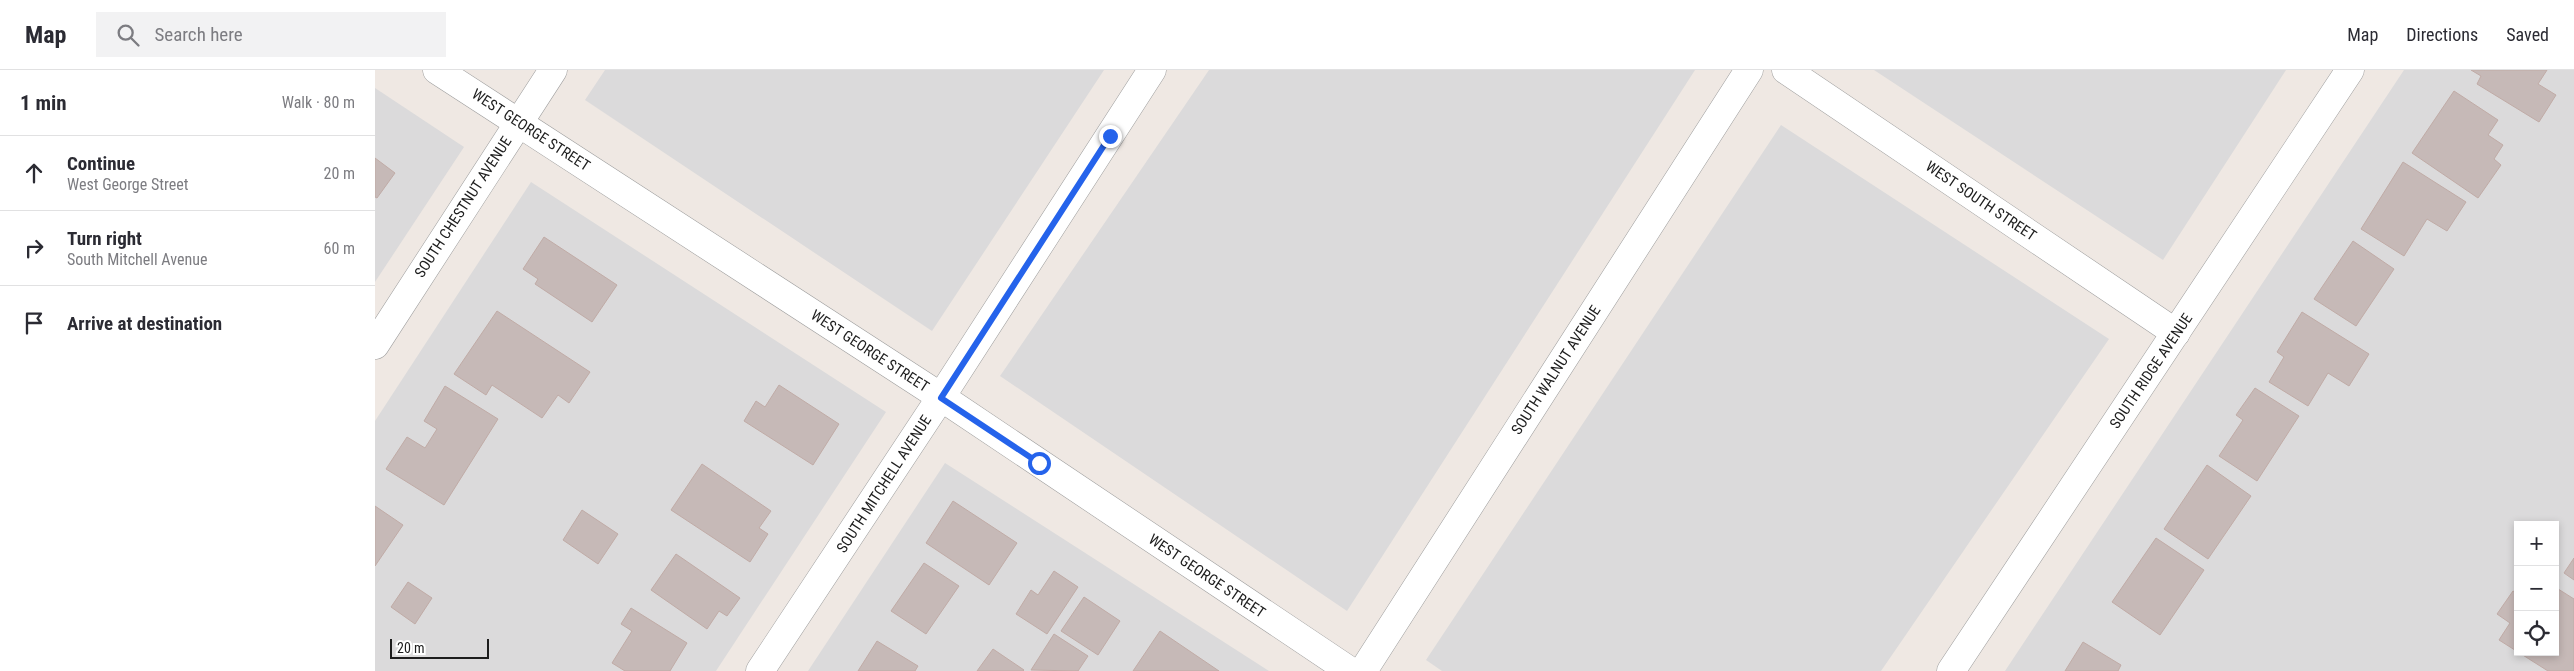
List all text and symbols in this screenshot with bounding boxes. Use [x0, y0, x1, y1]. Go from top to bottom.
search box [96, 12, 446, 57]
text: Map [25, 21, 66, 49]
icon: search [114, 21, 142, 49]
text: Search here [154, 23, 243, 46]
text: Map [2347, 24, 2378, 45]
text: Directions [2406, 24, 2478, 45]
text: Saved [2506, 24, 2549, 45]
street label: WEST GEORGE STREET [469, 85, 594, 175]
text: 1 min [20, 91, 67, 115]
text: Walk · 80 m [282, 93, 355, 112]
route end [1099, 125, 1122, 148]
street label: SOUTH CHESTNUT AVENUE [411, 133, 515, 281]
text: Continue [67, 152, 135, 175]
street label: WEST SOUTH STREET [1922, 157, 2040, 245]
icon: ahead [20, 159, 48, 187]
text: 20 m [323, 164, 355, 183]
text: West George Street [67, 175, 188, 194]
text: Turn right [67, 227, 142, 250]
icon: right [20, 234, 48, 262]
text: 60 m [323, 239, 355, 258]
text: South Mitchell Avenue [67, 250, 207, 269]
street label: SOUTH WALNUT AVENUE [1507, 302, 1605, 438]
street label: WEST GEORGE STREET [808, 306, 933, 396]
icon: arrive [20, 309, 48, 337]
street label: SOUTH RIDGE AVENUE [2106, 310, 2196, 432]
text: Arrive at destination [67, 312, 222, 335]
street label: SOUTH MITCHELL AVENUE [833, 412, 935, 556]
route start [1028, 452, 1051, 475]
map controls [2514, 521, 2559, 656]
button: + [2514, 521, 2559, 566]
street label: WEST GEORGE STREET [1145, 530, 1269, 622]
button: − [2514, 566, 2559, 611]
button: locate [2514, 611, 2559, 656]
scale bar [390, 636, 489, 659]
text: 20 m [397, 640, 425, 656]

